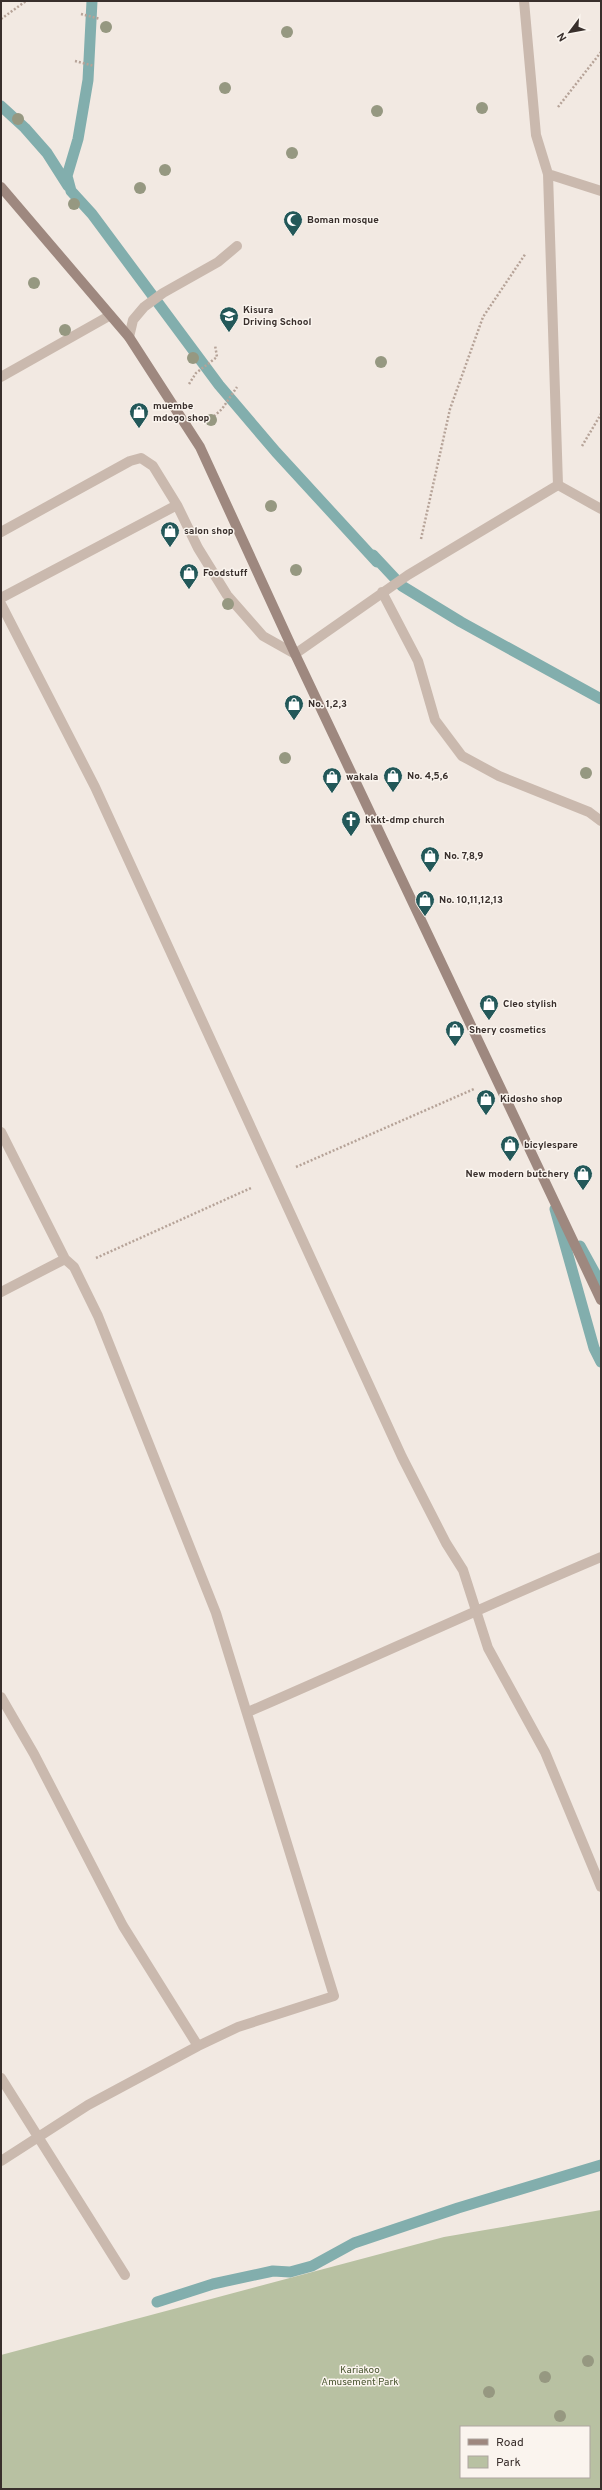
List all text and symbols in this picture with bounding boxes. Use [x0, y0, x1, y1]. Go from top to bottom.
north arrow [550, 12, 590, 52]
text: N [554, 30, 570, 44]
mosque icon: Boman mosque [282, 209, 304, 237]
place label: Boman mosque [307, 214, 379, 227]
place label: Kisura Driving School [243, 304, 311, 329]
school or university icon: Kisura Driving School [218, 305, 240, 333]
place label: muembe mdogo shop [153, 400, 210, 425]
shop icon: muembe mdogo shop [128, 401, 150, 429]
shop icon: salon shop [159, 520, 181, 548]
place label: salon shop [184, 525, 234, 538]
shop icon: Foodstuff [178, 562, 200, 590]
place label: Foodstuff [203, 567, 248, 580]
shop icon: No. 1,2,3 [283, 693, 305, 721]
place label: No. 1,2,3 [308, 698, 347, 711]
shop icon: No. 4,5,6 [382, 765, 404, 793]
shop icon: wakala [321, 766, 343, 794]
place label: No. 4,5,6 [407, 770, 448, 783]
place label: wakala [346, 771, 378, 784]
church icon: kkkt-dmp church [340, 809, 362, 837]
place label: kkkt-dmp church [365, 814, 445, 827]
shop icon: No. 7,8,9 [419, 845, 441, 873]
place label: No. 7,8,9 [444, 850, 483, 863]
shop icon: No. 10,11,12,13 [414, 889, 436, 917]
place label: No. 10,11,12,13 [439, 894, 503, 907]
shop icon: Cleo stylish [478, 993, 500, 1021]
place label: Cleo stylish [503, 998, 557, 1011]
shop icon: Shery cosmetics [444, 1019, 466, 1047]
place label: Shery cosmetics [469, 1024, 546, 1037]
shop icon: Kidosho shop [475, 1088, 497, 1116]
place label: Kidosho shop [500, 1093, 563, 1106]
shop icon: bicylespare [499, 1134, 521, 1162]
place label: bicylespare [524, 1139, 578, 1152]
shop icon: New modern butchery [572, 1163, 594, 1191]
place label: New modern butchery [465, 1168, 569, 1181]
park label: Kariakoo Amusement Park [321, 2364, 399, 2389]
legend [460, 2426, 590, 2478]
text: Road [496, 2435, 524, 2451]
text: Park [496, 2455, 521, 2471]

